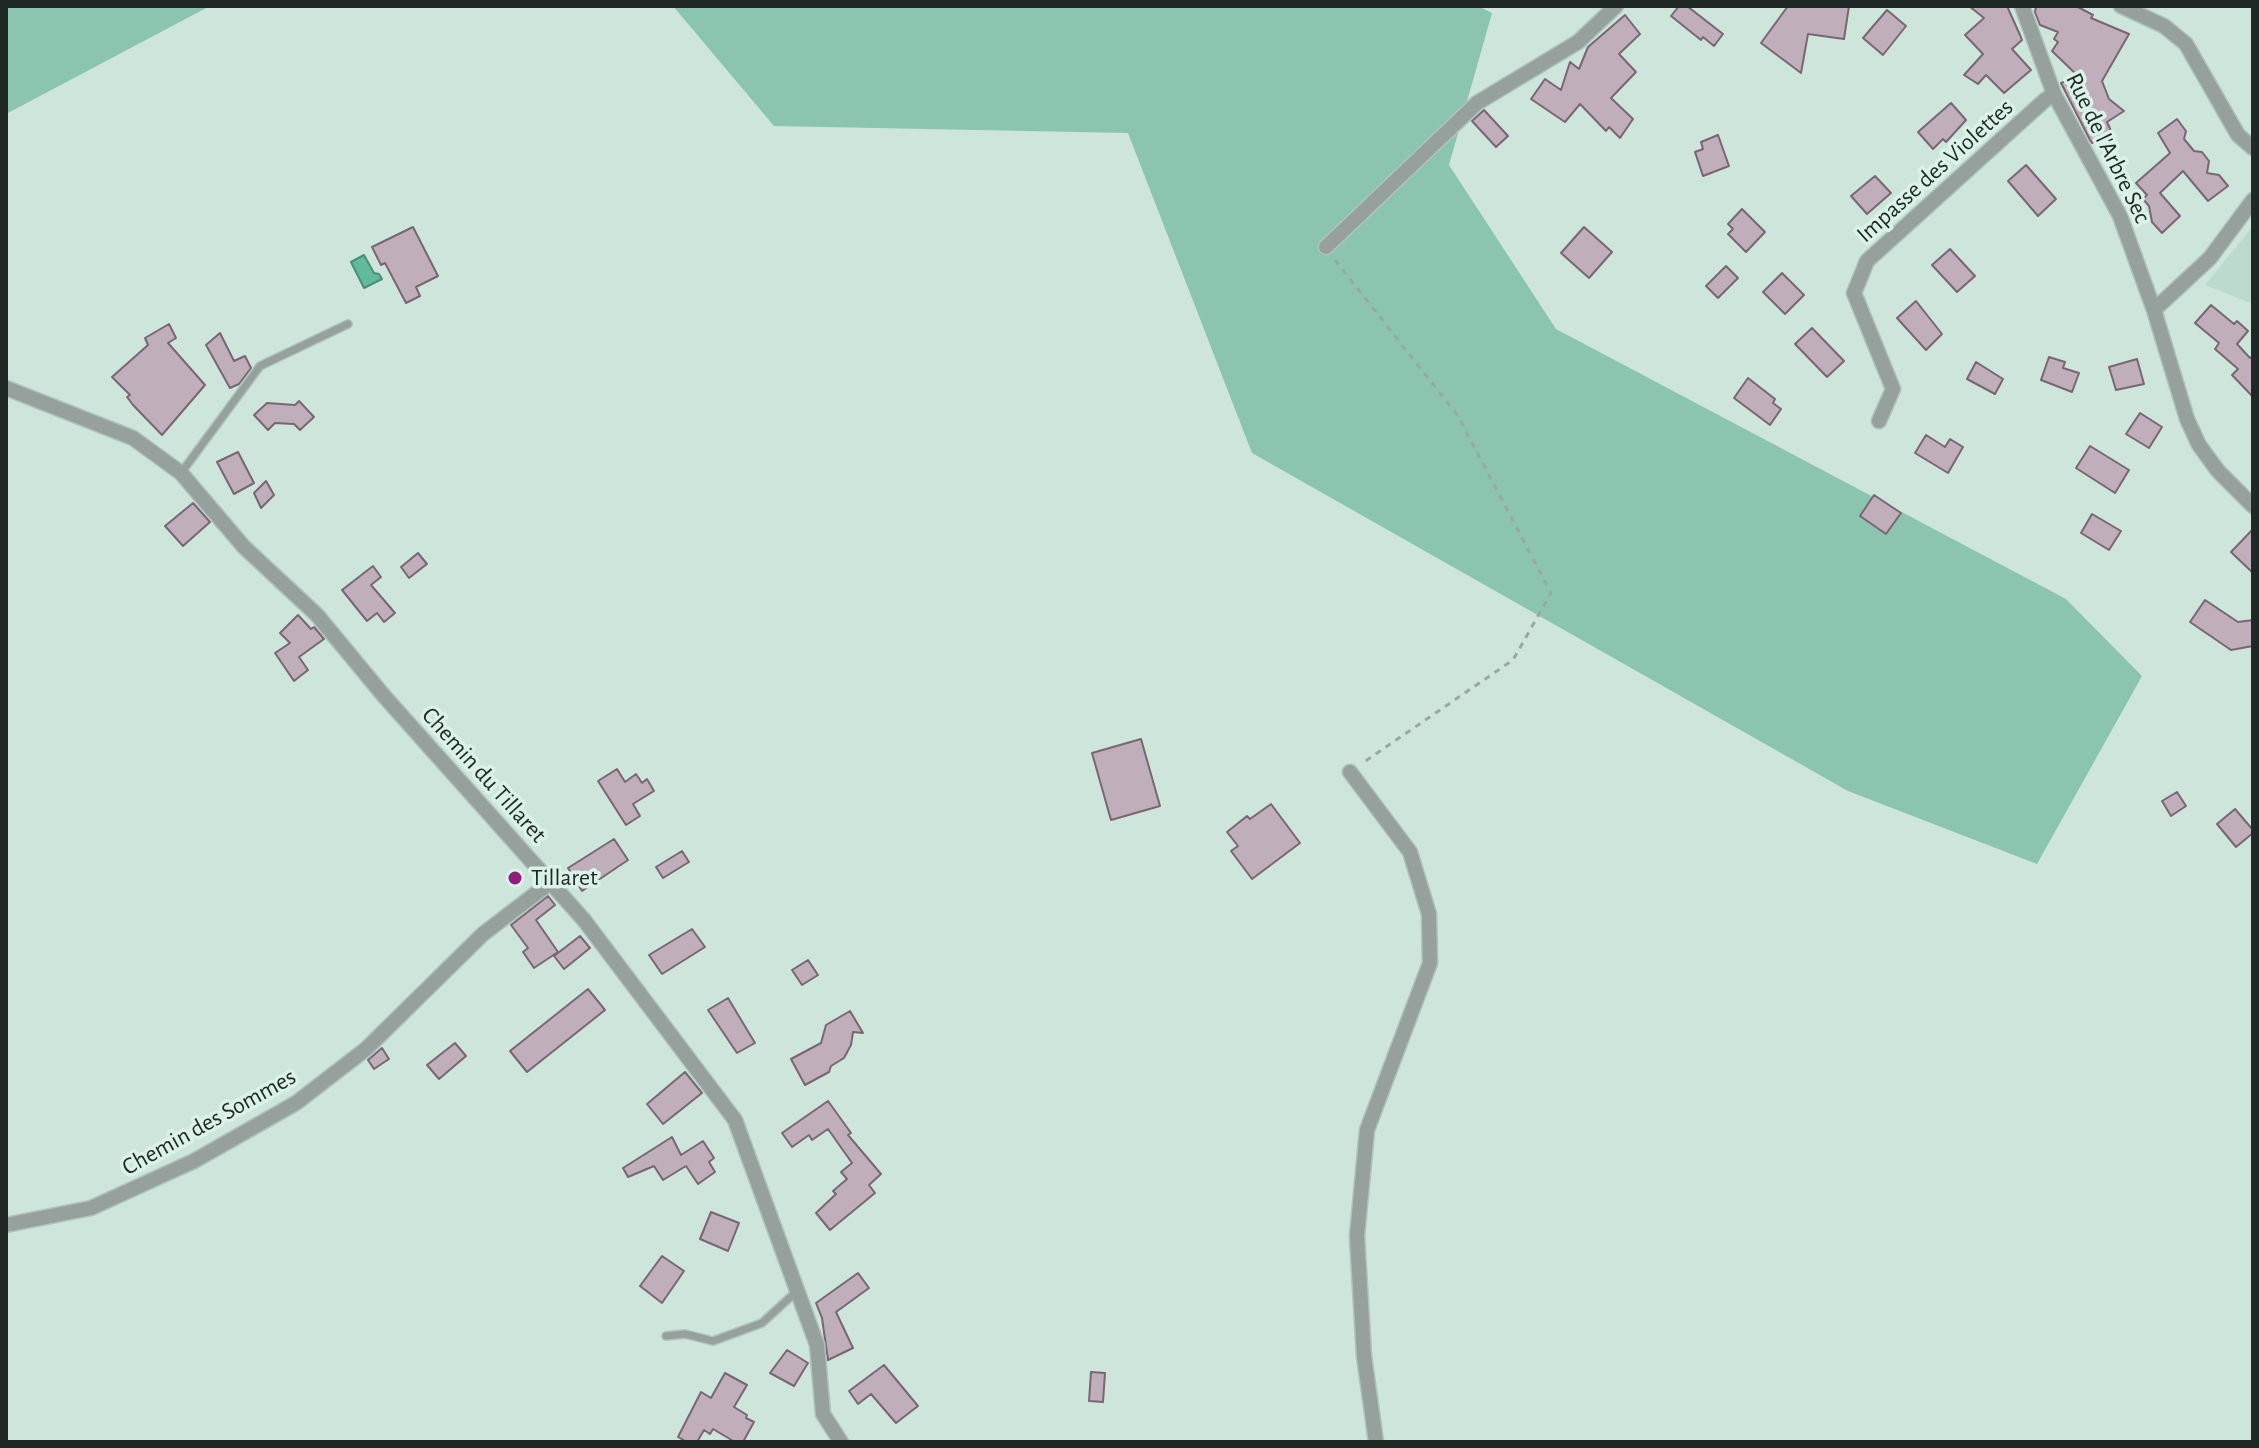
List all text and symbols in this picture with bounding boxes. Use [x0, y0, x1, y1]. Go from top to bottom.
street label: Rue de l'Arbre Sec [2059, 68, 2157, 228]
street label: Impasse des Violettes [1851, 93, 2019, 249]
street label: Chemin du Tillaret [416, 701, 552, 849]
place label: Tillaret [531, 864, 598, 892]
marker: Tillaret [506, 869, 524, 887]
street label: Chemin des Sommes [117, 1062, 301, 1182]

